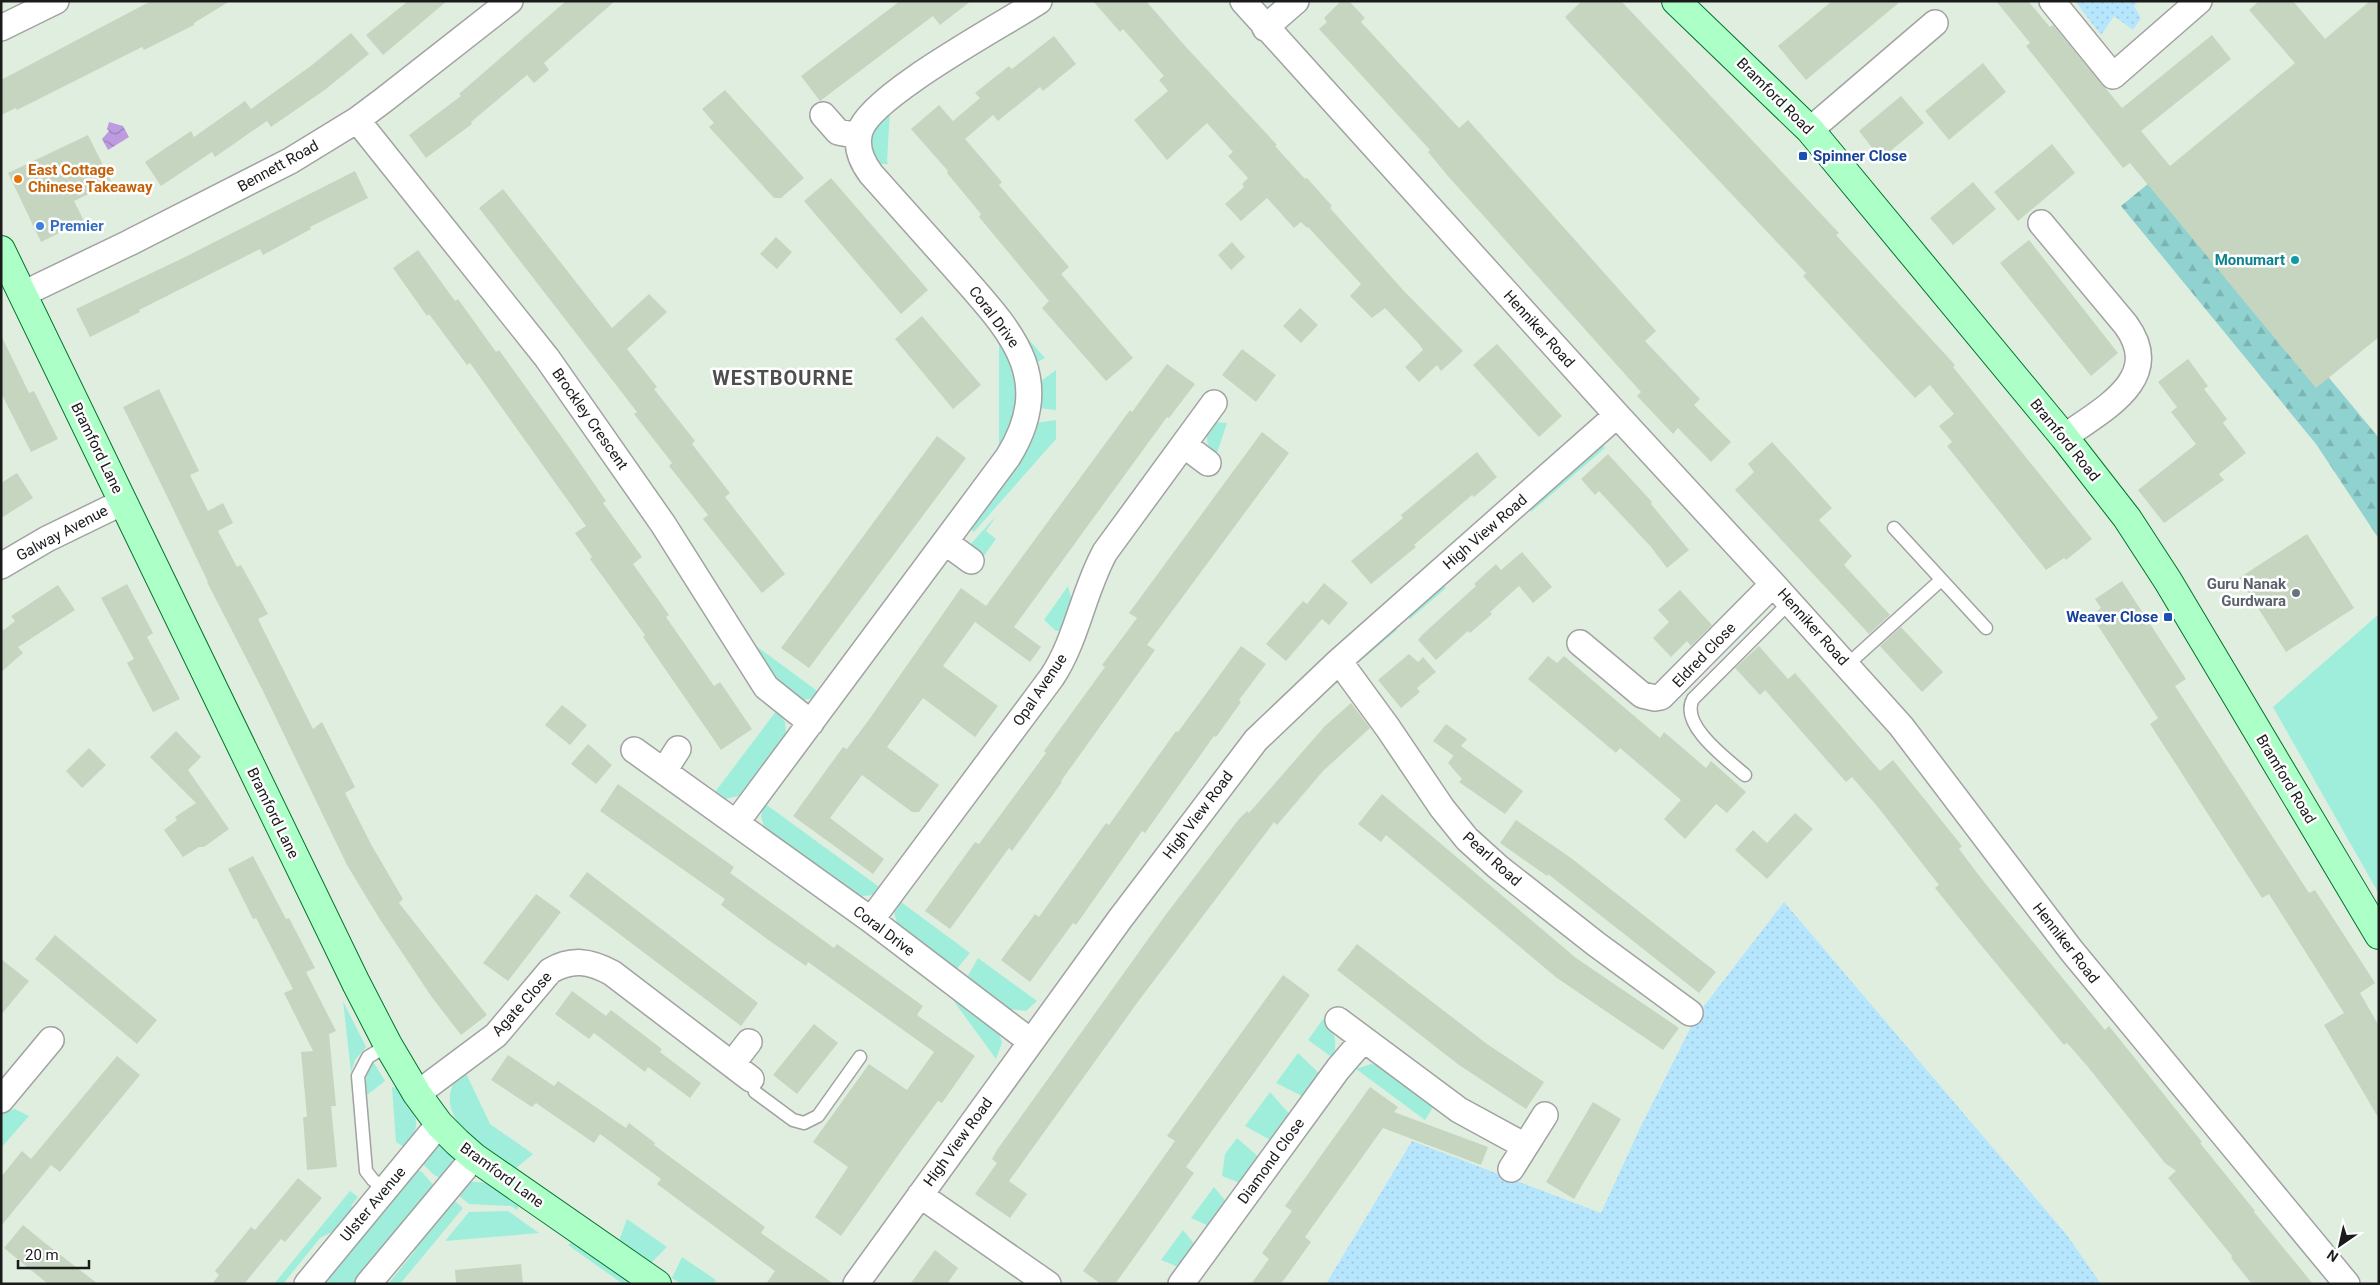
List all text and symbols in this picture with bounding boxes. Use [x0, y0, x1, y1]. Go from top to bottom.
street label: Bramford Road [1733, 54, 1817, 138]
street label: Bennett Road [234, 136, 322, 196]
place label: Spinner Close [1813, 147, 1907, 165]
marker: Spinner Close [1797, 150, 1809, 162]
place label: East Cottage Chinese Takeaway [28, 161, 153, 196]
marker: East Cottage Chinese Takeaway [12, 173, 24, 185]
place label: Premier [50, 217, 104, 235]
marker: Premier [34, 220, 46, 232]
place label: Monumart [2215, 251, 2285, 269]
marker: Monumart [2289, 254, 2301, 266]
street label: Coral Drive [965, 283, 1023, 351]
street label: Henniker Road [1500, 287, 1578, 371]
street label: Brockley Crescent [548, 365, 632, 473]
district label: WESTBOURNE [712, 366, 854, 390]
street label: Bramford Road [2026, 395, 2104, 485]
street label: Bramford Lane [67, 400, 127, 496]
street label: High View Road [1439, 491, 1531, 573]
street label: Galway Avenue [13, 501, 111, 565]
place label: Guru Nanak Gurdwara [2207, 575, 2287, 610]
street label: Henniker Road [1774, 585, 1852, 669]
marker: Guru Nanak Gurdwara [2290, 587, 2302, 599]
place label: Weaver Close [2066, 608, 2158, 626]
marker: Weaver Close [2162, 611, 2174, 623]
street label: Eldred Close [1669, 619, 1739, 691]
street label: Opal Avenue [1009, 650, 1071, 730]
street label: Bramford Road [2252, 731, 2320, 827]
street label: Bramford Lane [243, 765, 303, 861]
street label: High View Road [1159, 768, 1237, 862]
street label: Pearl Road [1459, 828, 1525, 890]
street label: Henniker Road [2029, 899, 2103, 987]
street label: Coral Drive [850, 902, 918, 960]
street label: Agate Close [488, 968, 556, 1040]
street label: High View Road [920, 1094, 996, 1190]
street label: Diamond Close [1234, 1115, 1308, 1207]
street label: Bramford Lane [457, 1139, 547, 1211]
street label: Ulster Avenue [337, 1163, 409, 1245]
north arrow [2315, 1220, 2365, 1270]
scale bar [18, 1238, 89, 1270]
text: 20 m [25, 1246, 59, 1264]
text: N [2324, 1246, 2341, 1265]

